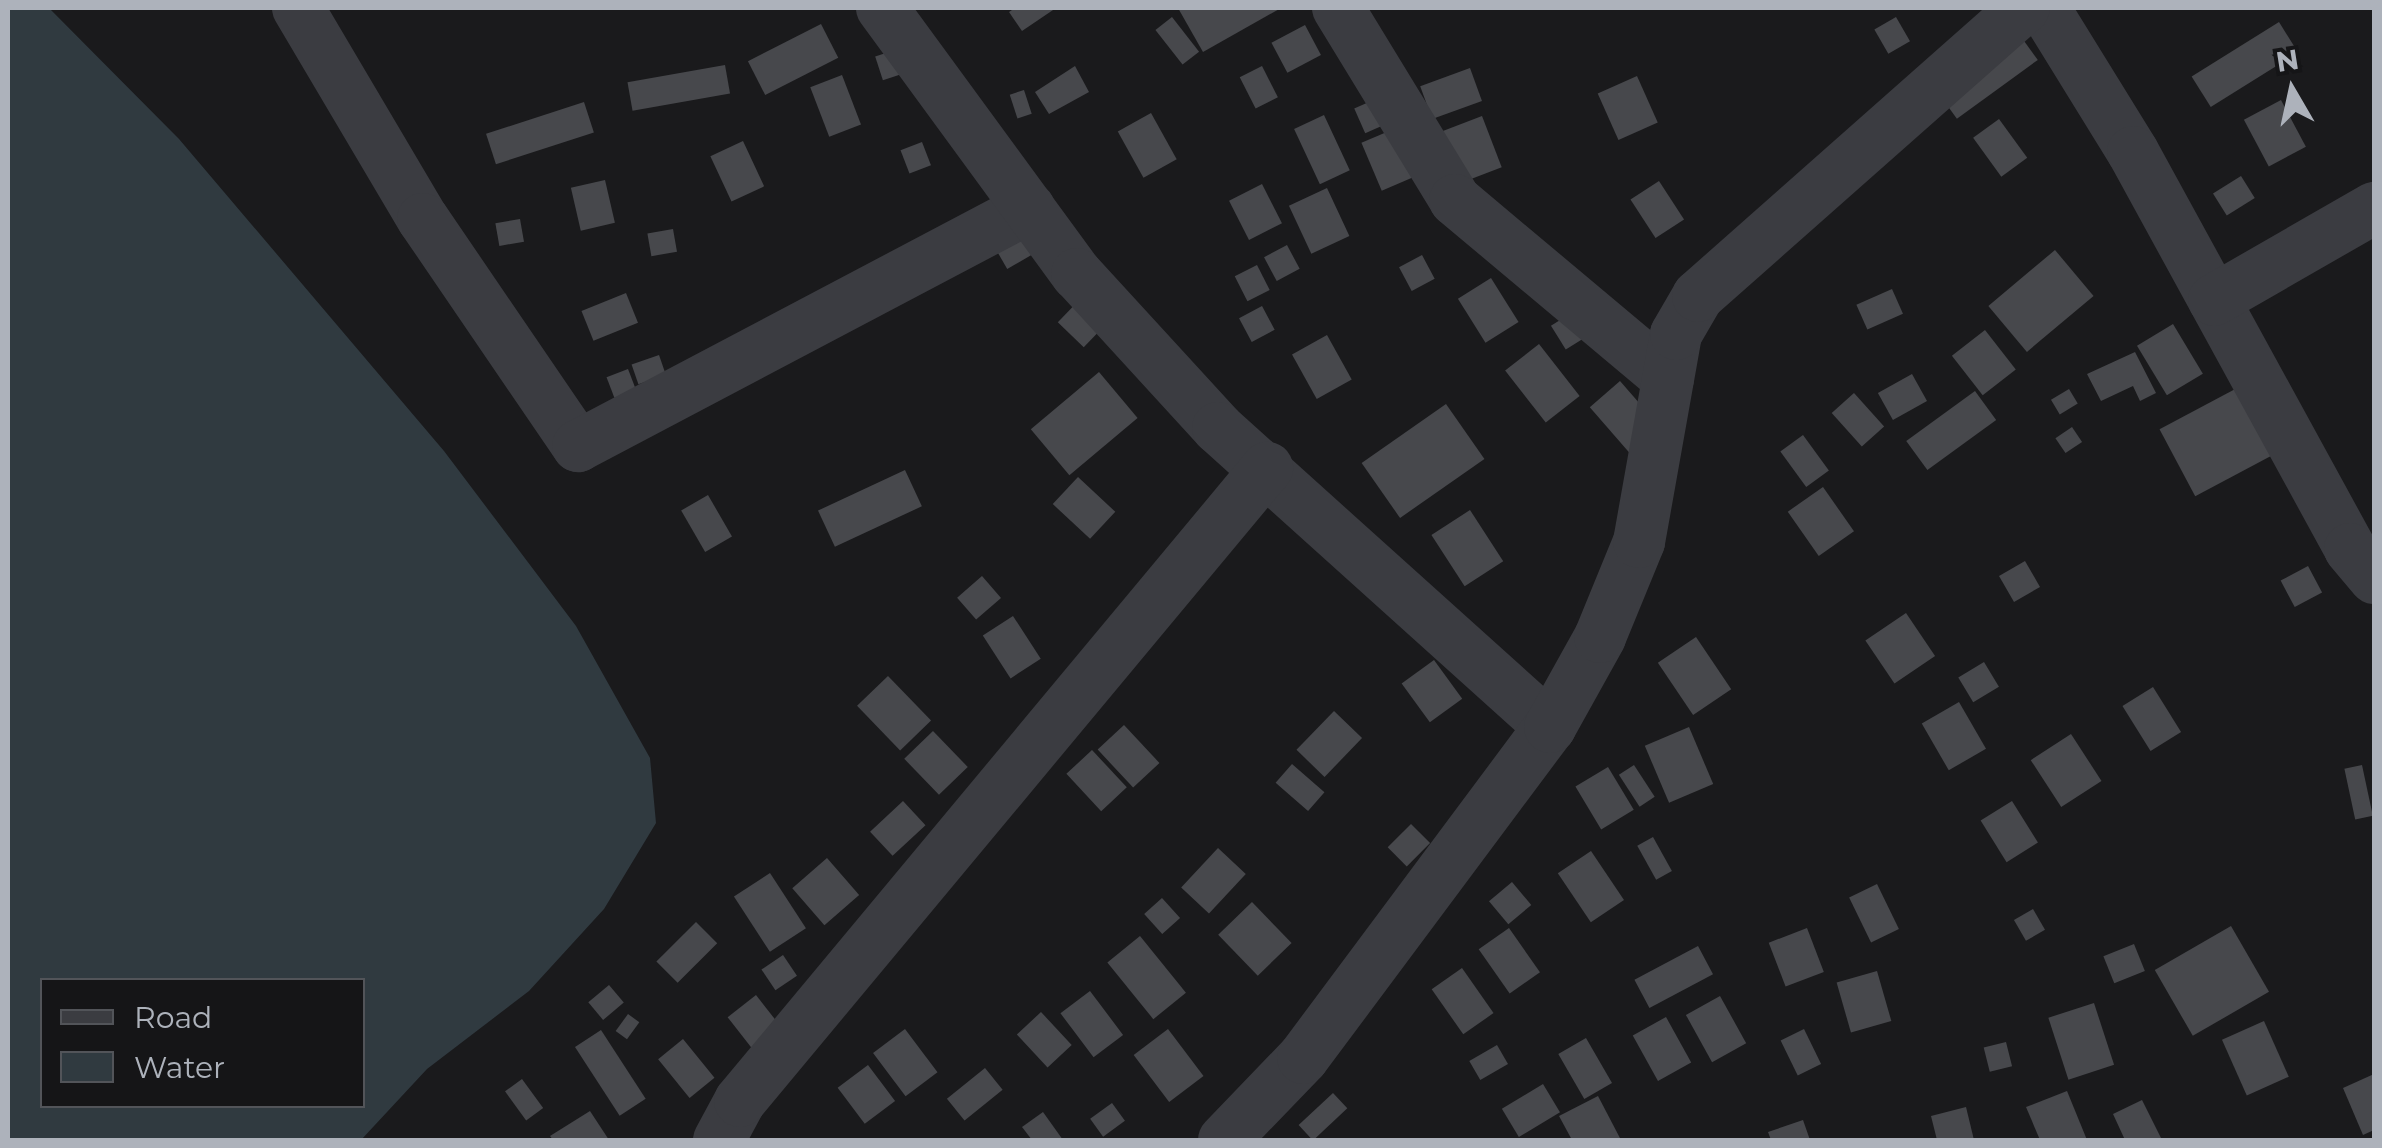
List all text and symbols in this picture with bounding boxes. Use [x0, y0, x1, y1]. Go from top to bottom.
north arrow [2242, 40, 2342, 140]
text: N [2273, 42, 2301, 79]
legend [40, 978, 365, 1108]
text: Road [134, 999, 212, 1036]
text: Water [134, 1049, 225, 1086]

